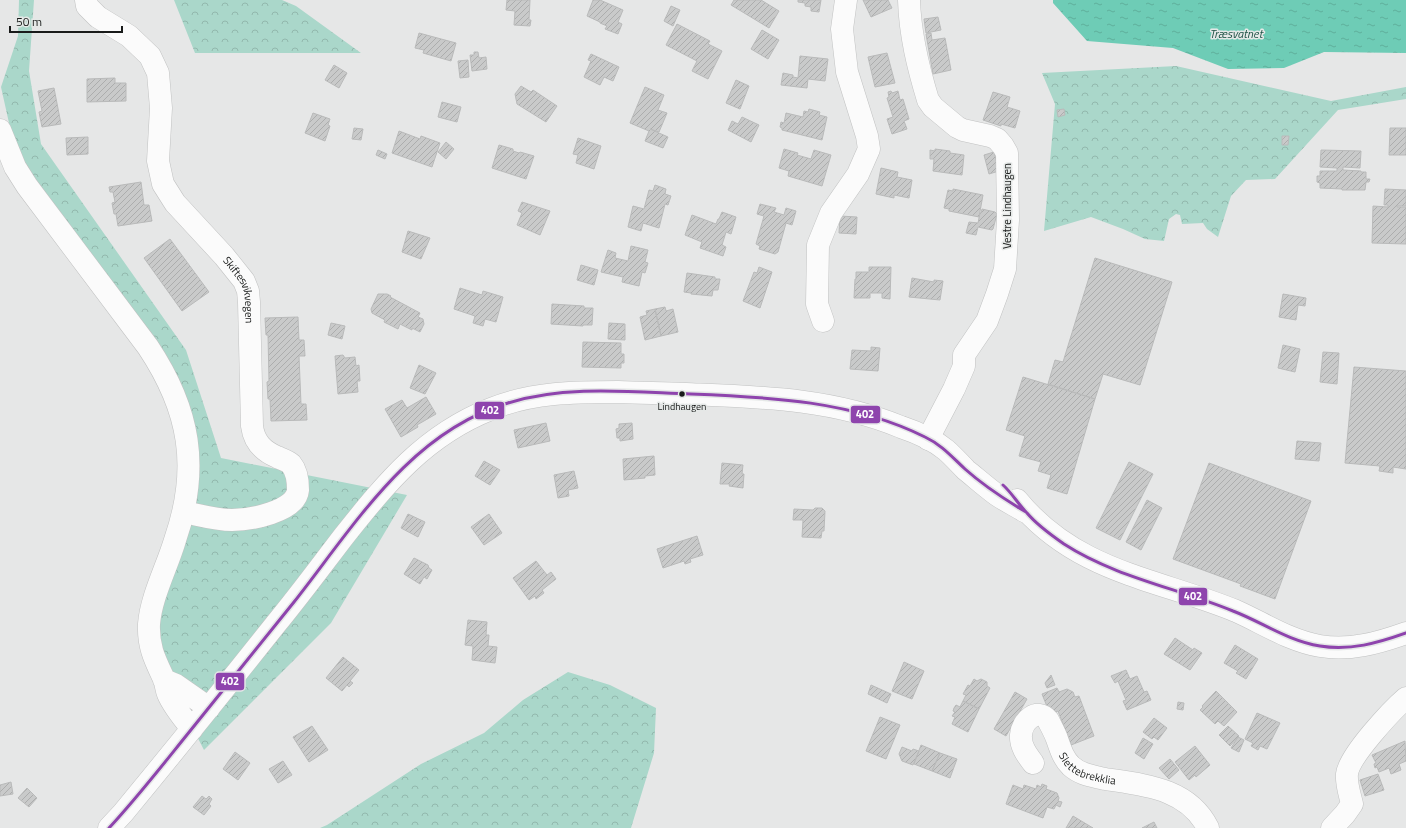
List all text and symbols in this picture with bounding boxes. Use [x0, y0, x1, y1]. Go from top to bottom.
scale bar [10, 8, 122, 34]
text: 50 m [16, 12, 42, 31]
water label: Træsvatnet [1210, 24, 1264, 43]
street label: Vestre Lindhaugen [999, 163, 1015, 249]
street label: Skiftesvikvegen [219, 253, 258, 324]
marker: Lindhaugen [677, 389, 687, 399]
place label: Lindhaugen [658, 399, 706, 414]
line badge: 402 [474, 401, 505, 420]
text: 402 [481, 402, 499, 418]
line badge: 402 [850, 405, 881, 424]
text: 402 [856, 406, 874, 422]
line badge: 402 [1178, 587, 1208, 606]
text: 402 [1184, 588, 1202, 604]
line badge: 402 [215, 672, 245, 691]
text: 402 [221, 673, 239, 689]
street label: Slettebrekklia [1055, 749, 1117, 789]

